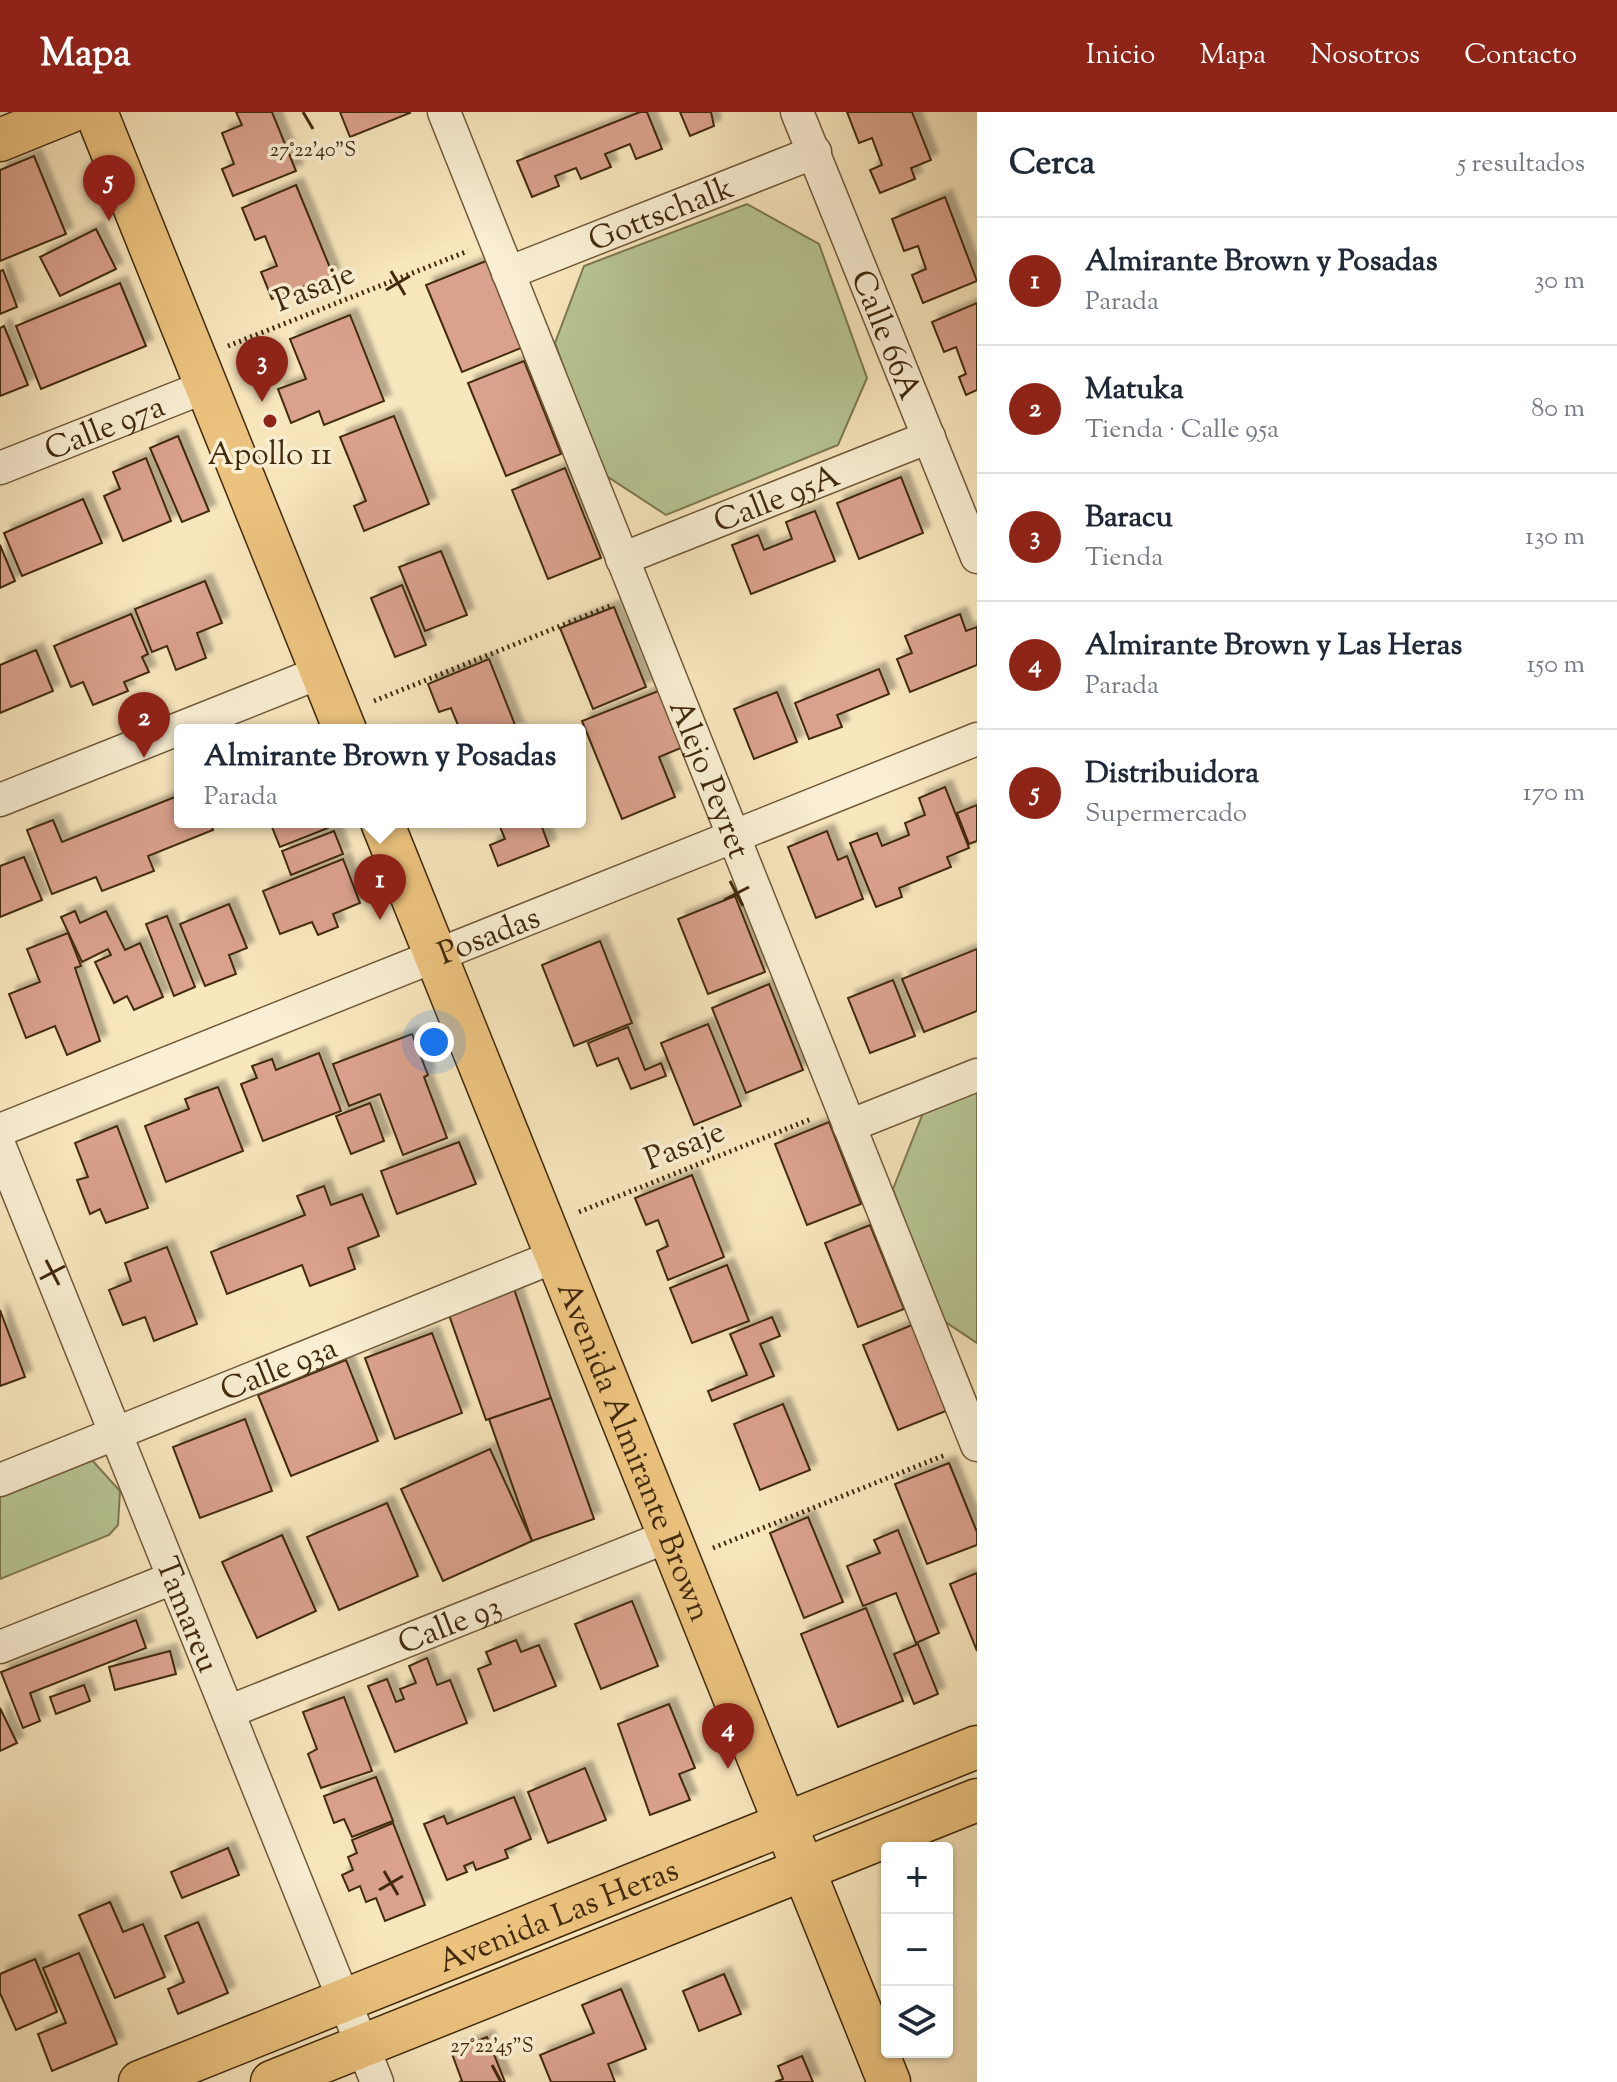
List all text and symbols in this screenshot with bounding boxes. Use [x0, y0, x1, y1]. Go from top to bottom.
text: Mapa [40, 29, 131, 83]
text: Inicio [1086, 36, 1155, 76]
text: Mapa [1199, 36, 1266, 76]
text: Nosotros [1310, 36, 1420, 76]
text: Contacto [1464, 36, 1577, 76]
text: 27°22'40"S [270, 137, 356, 166]
text: Cerca [1009, 140, 1095, 189]
text: 5 resultados [1457, 146, 1585, 183]
pin: 5 [83, 155, 135, 221]
street label: Gottschalk [582, 166, 741, 265]
text: Almirante Brown y Posadas [1085, 241, 1437, 284]
street label: Pasaje [268, 252, 362, 326]
text: 1 [1031, 263, 1039, 300]
text: 30 m [1534, 263, 1585, 300]
street label: Calle 66A [837, 264, 931, 408]
text: Parada [1085, 284, 1159, 321]
pin: 3 [236, 336, 288, 402]
text: Matuka [1085, 369, 1184, 412]
street label: Calle 97a [38, 385, 172, 474]
text: 2 [1029, 391, 1041, 428]
text: 80 m [1531, 391, 1585, 428]
marker: Apollo 11 [261, 412, 279, 430]
text: Tienda · Calle 95a [1085, 412, 1279, 449]
place label: Apollo 11 [208, 433, 332, 479]
street label: Calle 95A [707, 455, 847, 546]
text: Baracu [1085, 497, 1173, 540]
text: 3 [1030, 519, 1040, 556]
text: 130 m [1525, 519, 1585, 556]
text: Tienda [1085, 540, 1163, 577]
text: Almirante Brown y Las Heras [1085, 625, 1462, 668]
text: 4 [1028, 647, 1042, 684]
text: 150 m [1526, 647, 1585, 684]
text: Parada [1085, 668, 1159, 705]
pin: 2 [118, 692, 170, 758]
street label: Alejo Peyret [655, 694, 760, 866]
popup [174, 724, 586, 828]
text: Almirante Brown y Posadas [204, 736, 556, 779]
text: Distribuidora [1085, 753, 1259, 796]
text: 5 [1031, 775, 1039, 812]
text: 170 m [1523, 775, 1585, 812]
text: Parada [204, 779, 278, 816]
text: Supermercado [1085, 796, 1247, 833]
pin: 1 [354, 854, 406, 920]
street label: Posadas [431, 896, 547, 978]
your location [414, 1022, 454, 1062]
street label: Pasaje [638, 1110, 732, 1184]
street label: Avenida Almirante Brown [543, 1275, 721, 1629]
street label: Calle 93a [214, 1326, 345, 1415]
street label: Tamareu [142, 1551, 230, 1680]
street label: Calle 93 [392, 1585, 509, 1668]
pin: 4 [702, 1703, 754, 1769]
map controls [881, 1842, 953, 2058]
button: + [881, 1842, 953, 1914]
street label: Avenida Las Heras [432, 1849, 686, 1986]
button: − [881, 1914, 953, 1986]
button: layers [881, 1986, 953, 2058]
text: 27°22'45"S [450, 2033, 534, 2062]

